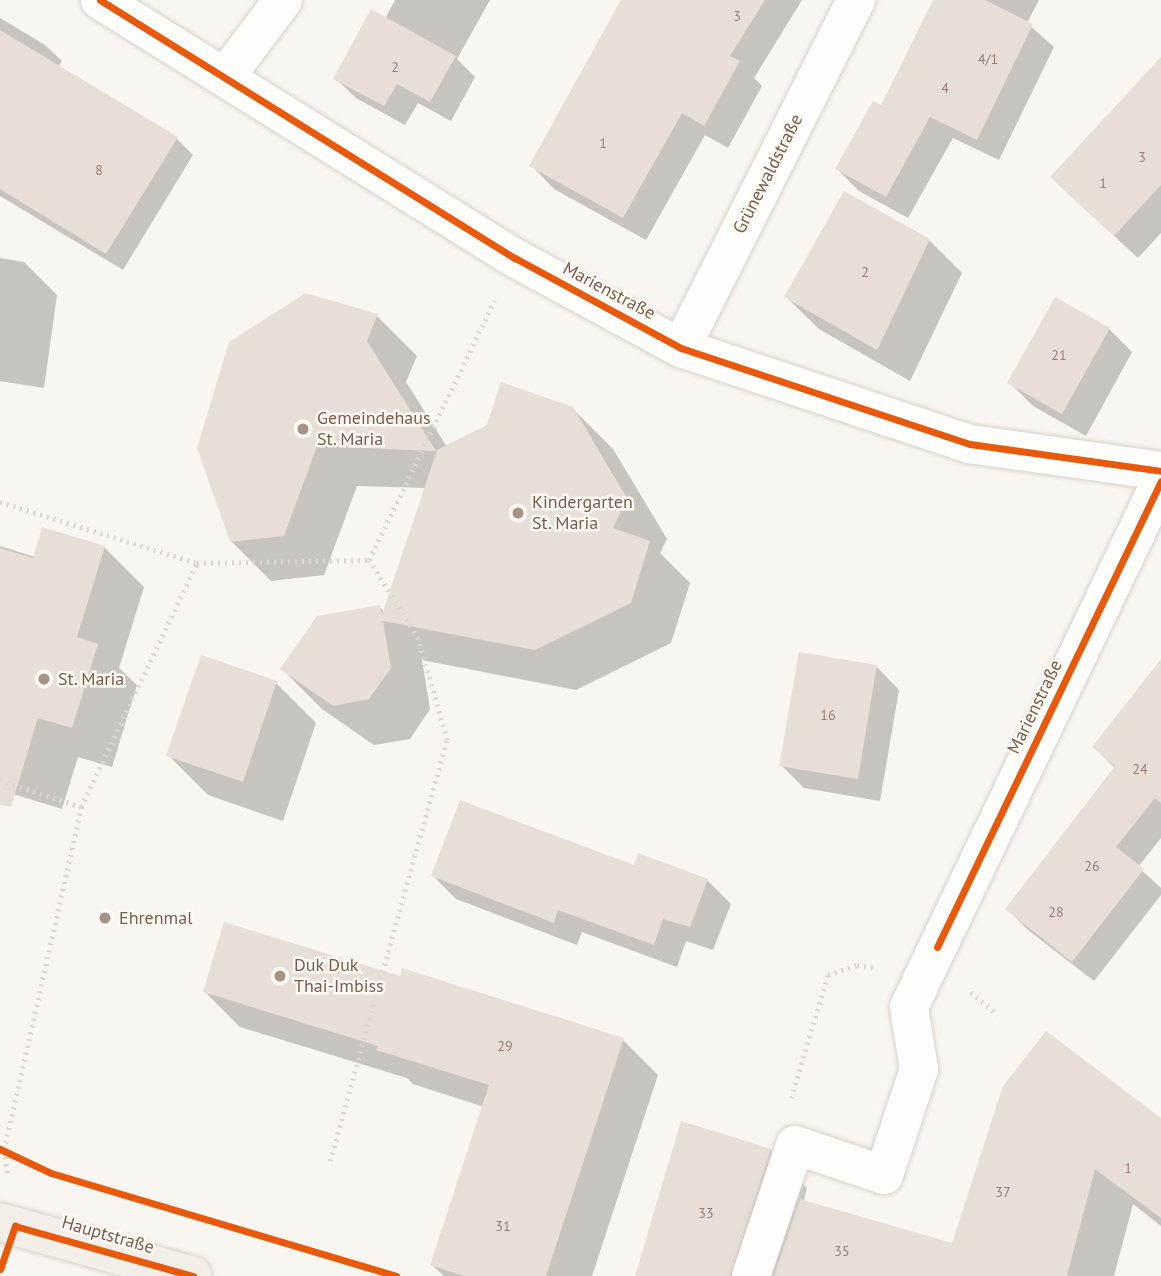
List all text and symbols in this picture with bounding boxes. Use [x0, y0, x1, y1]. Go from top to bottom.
house number: 3 [733, 8, 741, 24]
house number: 4/1 [978, 51, 998, 67]
house number: 2 [391, 59, 399, 75]
house number: 4 [941, 80, 949, 96]
street label: Grünewaldstraße [729, 111, 807, 237]
house number: 1 [599, 135, 607, 151]
house number: 3 [1138, 149, 1146, 165]
house number: 8 [95, 162, 103, 178]
house number: 1 [1099, 175, 1107, 191]
street label: Marienstraße [559, 258, 659, 324]
house number: 2 [861, 264, 869, 280]
house number: 21 [1051, 347, 1067, 363]
place label: Gemeindehaus St. Maria [317, 408, 430, 450]
marker: Gemeindehaus St. Maria [295, 421, 311, 437]
place label: Kindergarten St. Maria [532, 492, 633, 534]
marker: Kindergarten St. Maria [510, 505, 526, 521]
street label: Marienstraße [1003, 657, 1067, 757]
place label: St. Maria [58, 668, 126, 690]
marker: St. Maria [36, 671, 52, 687]
house number: 16 [820, 707, 836, 723]
house number: 24 [1132, 761, 1148, 777]
house number: 26 [1084, 858, 1100, 874]
house number: 28 [1048, 904, 1064, 920]
place label: Ehrenmal [119, 907, 192, 929]
marker: Ehrenmal [97, 910, 113, 926]
place label: Duk Duk Thai-Imbiss [294, 955, 384, 998]
marker: Duk Duk Thai-Imbiss [272, 968, 288, 984]
house number: 29 [497, 1038, 513, 1054]
house number: 1 [1124, 1160, 1132, 1176]
house number: 37 [995, 1184, 1011, 1200]
house number: 33 [698, 1205, 714, 1221]
street label: Hauptstraße [59, 1212, 157, 1258]
house number: 31 [495, 1218, 511, 1234]
house number: 35 [834, 1243, 850, 1259]

